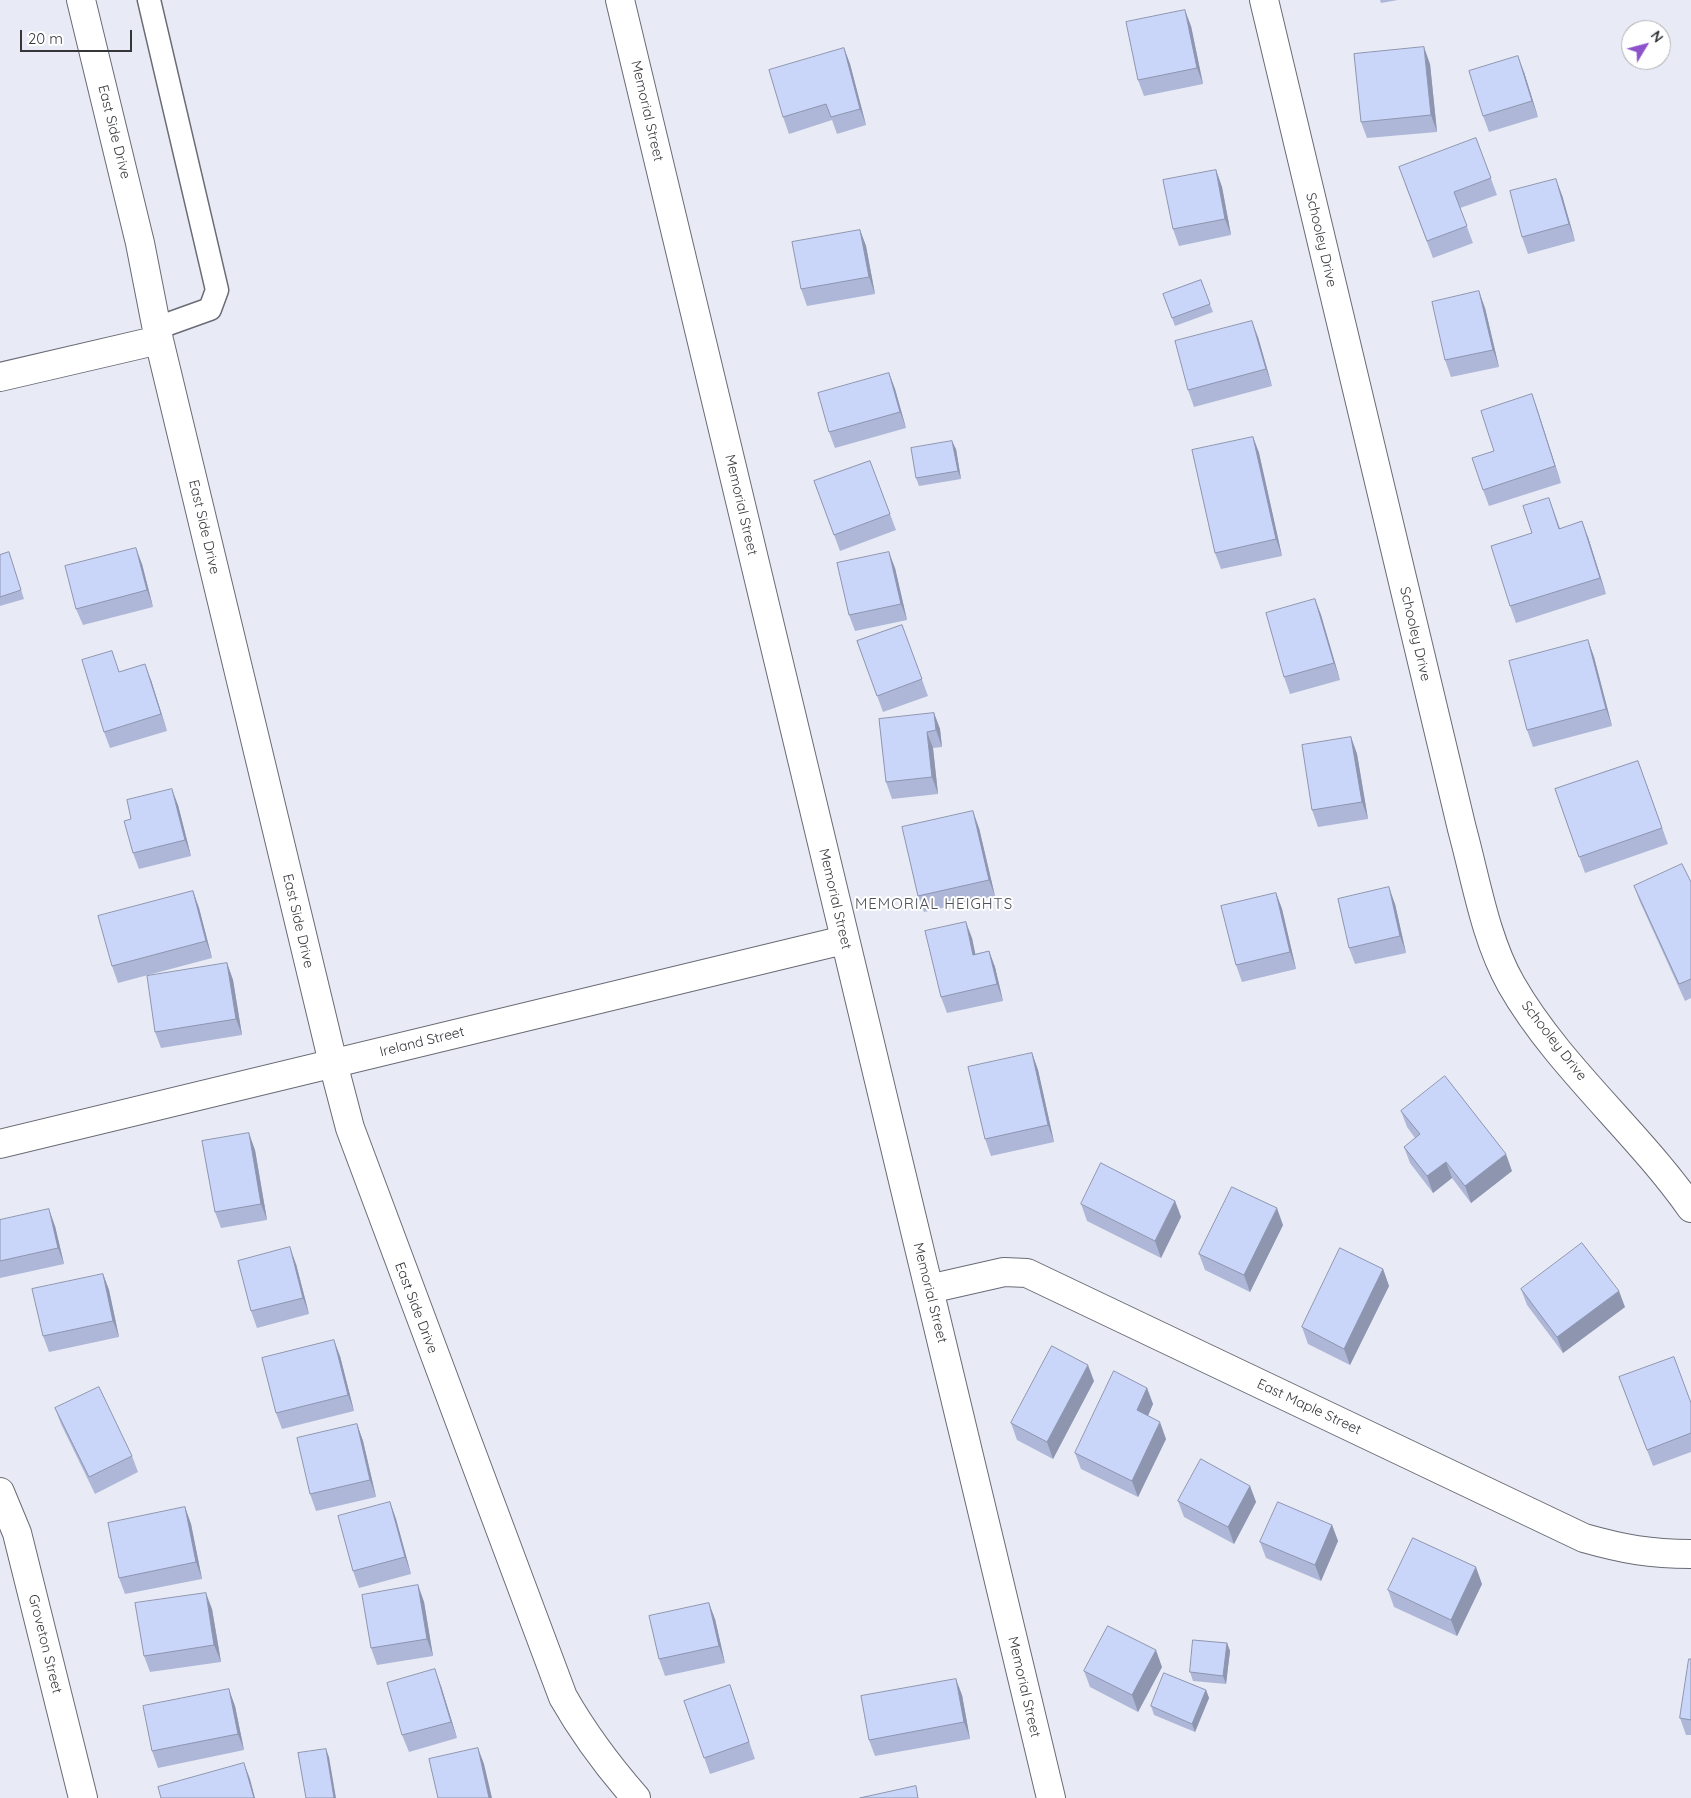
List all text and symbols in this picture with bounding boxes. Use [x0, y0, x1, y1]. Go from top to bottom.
scale bar [22, 20, 135, 52]
north arrow [1621, 20, 1671, 70]
text: N [1647, 27, 1667, 46]
text: 20 m [28, 29, 63, 48]
street label: Memorial Street [627, 59, 667, 163]
street label: East Side Drive [94, 83, 134, 181]
street label: Schooley Drive [1302, 191, 1340, 289]
street label: Memorial Street [721, 453, 761, 557]
street label: East Side Drive [185, 478, 223, 576]
street label: Schooley Drive [1396, 585, 1434, 683]
street label: Memorial Street [815, 847, 855, 951]
street label: East Side Drive [279, 872, 317, 970]
district label: MEMORIAL HEIGHTS [853, 895, 1015, 913]
street label: Schooley Drive [1518, 998, 1590, 1084]
street label: Ireland Street [378, 1023, 466, 1061]
street label: Memorial Street [909, 1241, 951, 1345]
street label: East Side Drive [391, 1260, 441, 1356]
street label: East Maple Street [1254, 1375, 1364, 1439]
street label: Groveton Street [25, 1593, 65, 1695]
street label: Memorial Street [1004, 1635, 1044, 1739]

